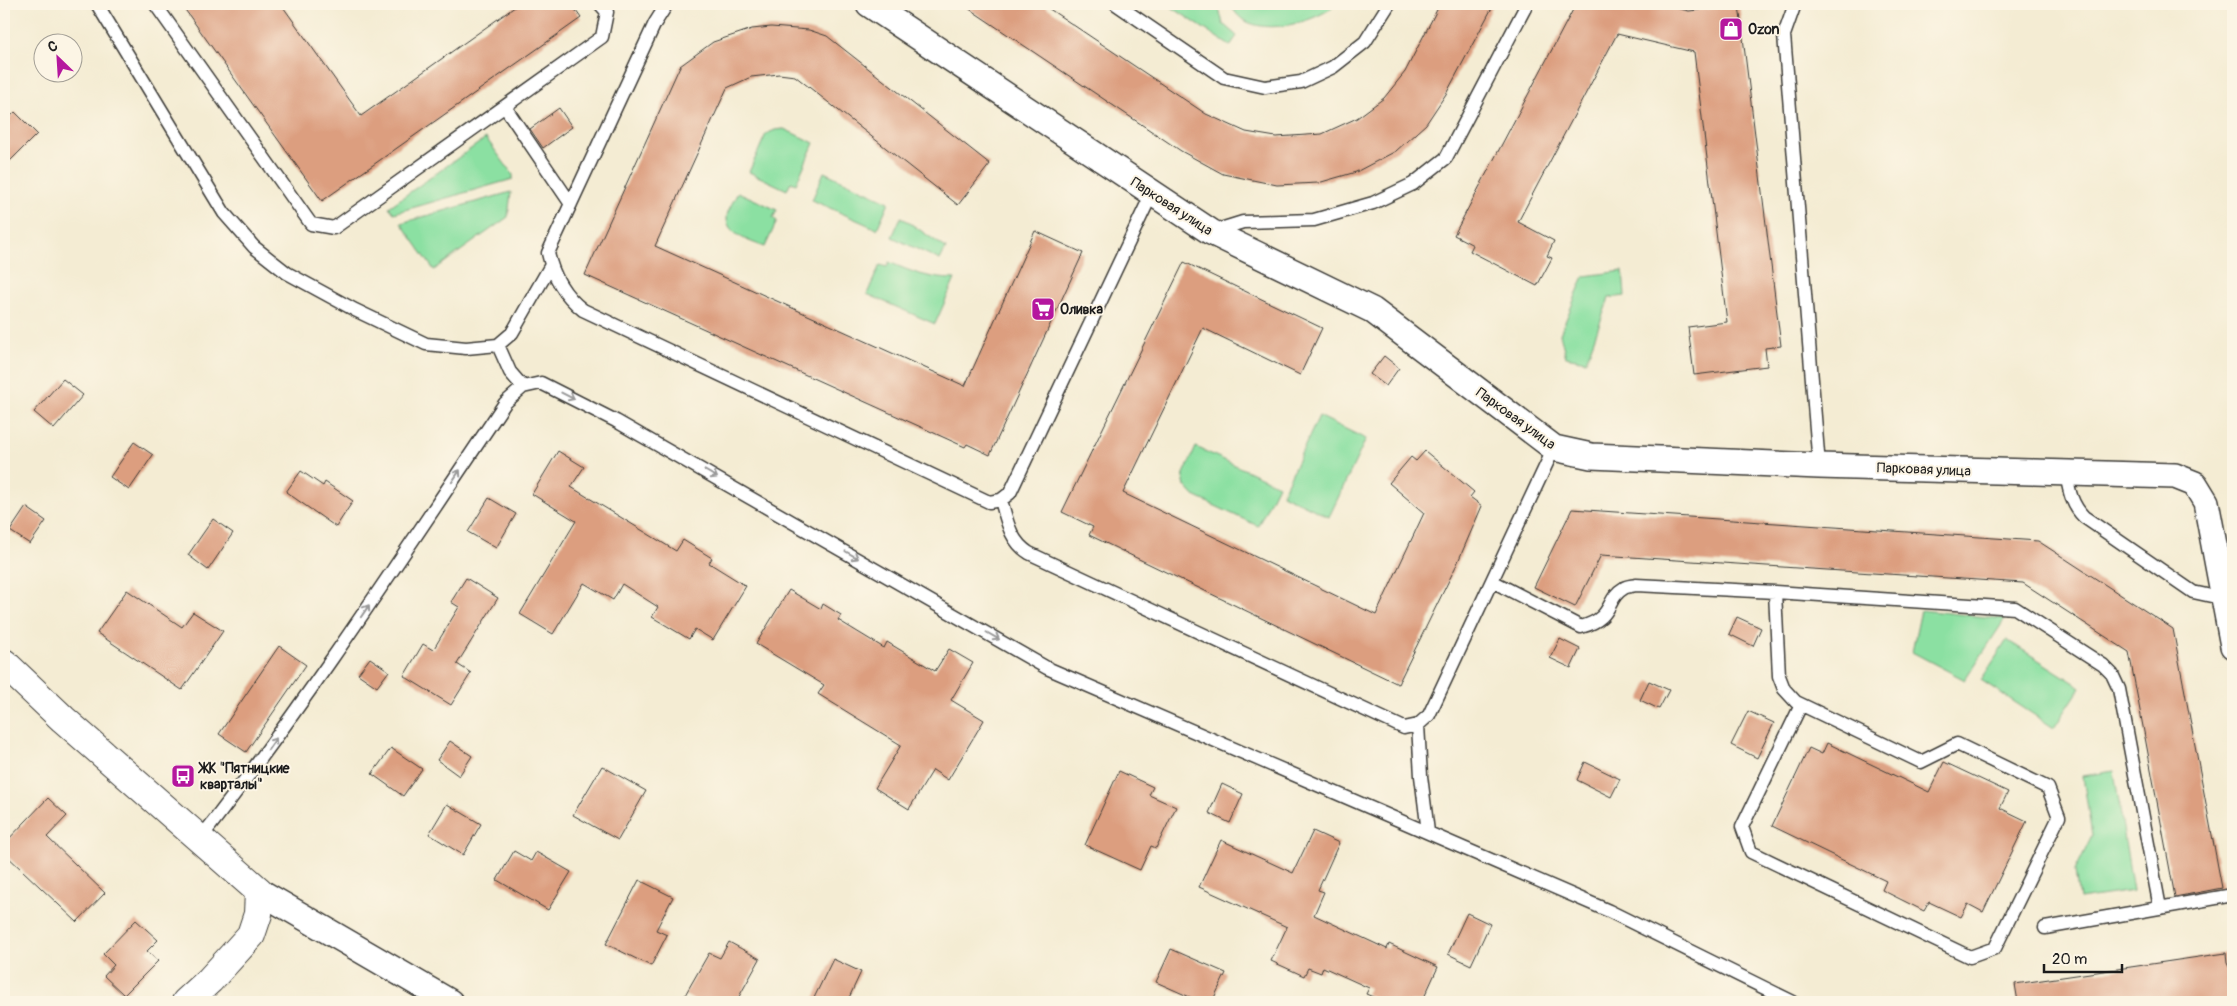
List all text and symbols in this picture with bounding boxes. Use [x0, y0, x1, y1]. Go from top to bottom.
shop icon: Ozon [1718, 16, 1744, 42]
place label: Ozon [1748, 21, 1780, 38]
north arrow [32, 32, 82, 82]
text: С [45, 37, 61, 56]
street label: Парковая улица [1128, 174, 1216, 239]
supermarket icon: Оливка [1030, 296, 1056, 322]
place label: Оливка [1060, 301, 1104, 318]
street label: Парковая улица [1473, 384, 1559, 453]
one-way arrow [561, 392, 576, 402]
street label: Парковая улица [1877, 459, 1971, 480]
one-way arrow [451, 469, 461, 483]
one-way arrow [703, 470, 718, 480]
one-way arrow [844, 551, 859, 560]
one-way arrow [360, 604, 370, 618]
one-way arrow [985, 632, 999, 642]
one-way arrow [267, 737, 277, 751]
place label: ЖК "Пятницкие кварталы" [197, 760, 291, 793]
bus stop icon: ЖК "Пятницкие кварталы" [170, 763, 196, 789]
scale bar [2044, 941, 2122, 973]
text: 20 m [2052, 950, 2087, 969]

